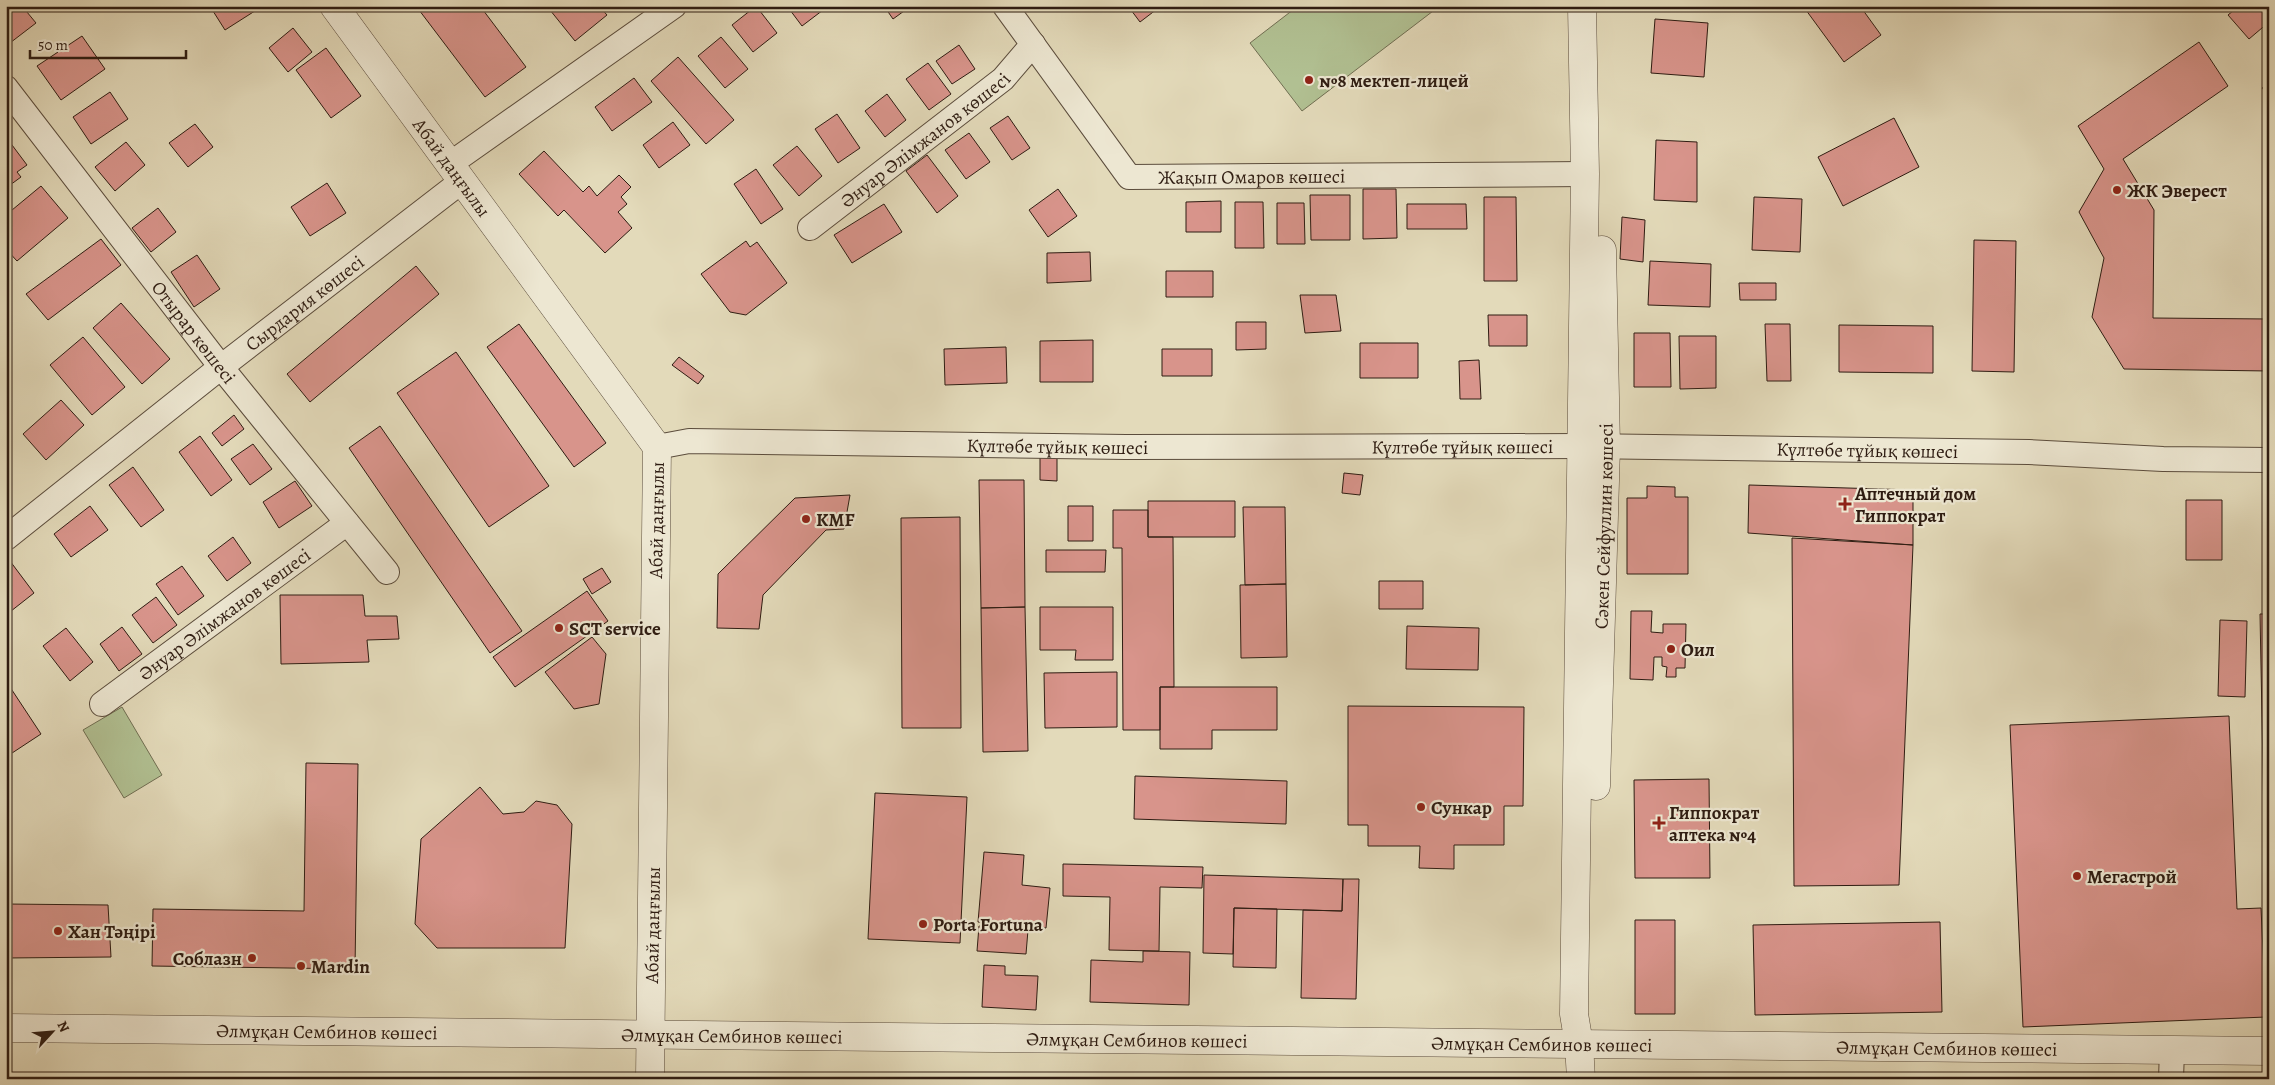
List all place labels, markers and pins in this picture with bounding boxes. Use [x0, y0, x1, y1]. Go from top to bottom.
place label: №8 мектеп-лицей [1319, 68, 1469, 94]
marker: №8 мектеп-лицей [1303, 74, 1315, 86]
place label: ЖК Эверест [2127, 178, 2227, 204]
marker: ЖК Эверест [2111, 184, 2123, 196]
place label: Аптечный дом Гиппократ [1854, 481, 1976, 529]
marker: Аптечный дом Гиппократ [1839, 498, 1851, 510]
place label: KMF [816, 507, 855, 533]
marker: KMF [800, 513, 812, 525]
place label: SCT service [569, 616, 661, 642]
marker: SCT service [553, 622, 565, 634]
place label: Оил [1681, 637, 1715, 663]
marker: Оил [1665, 643, 1677, 655]
place label: Сункар [1431, 795, 1492, 821]
place label: Гиппократ аптека №4 [1669, 800, 1760, 848]
marker: Сункар [1415, 801, 1427, 813]
marker: Гиппократ аптека №4 [1653, 817, 1665, 829]
place label: Мегастрой [2087, 864, 2177, 890]
marker: Мегастрой [2071, 870, 2083, 882]
place label: Porta Fortuna [933, 912, 1044, 938]
marker: Porta Fortuna [917, 918, 929, 930]
place label: Хан Тәңірі [68, 919, 156, 945]
marker: Хан Тәңірі [52, 925, 64, 937]
place label: Соблазн [173, 946, 242, 972]
marker: Соблазн [246, 952, 258, 964]
place label: Mardin [311, 954, 370, 980]
marker: Mardin [295, 960, 307, 972]

